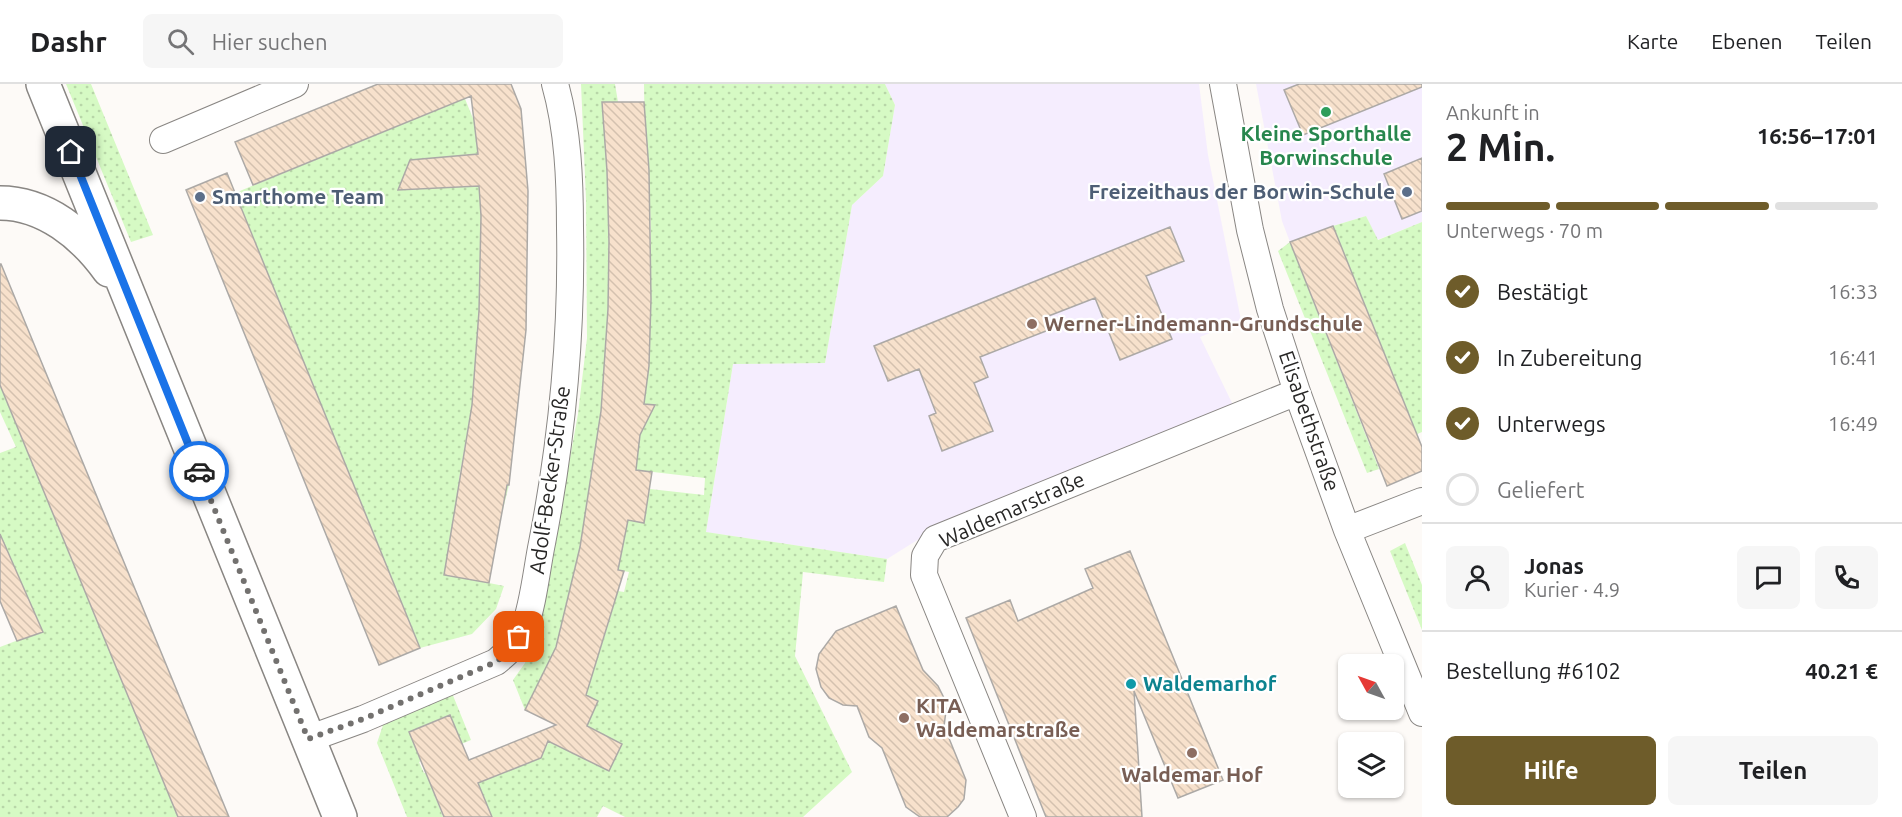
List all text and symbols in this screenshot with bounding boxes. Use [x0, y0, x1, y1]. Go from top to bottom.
search box [143, 14, 563, 68]
icon: search [164, 25, 197, 58]
text: Dashr [30, 26, 107, 57]
text: Hier suchen [212, 29, 328, 54]
text: Karte [1627, 29, 1678, 53]
text: Ebenen [1711, 29, 1783, 53]
text: Teilen [1816, 29, 1872, 53]
text: Ankunft in [1446, 101, 1540, 124]
marker: Kleine Sporthalle Borwinschule [1319, 105, 1333, 119]
place label: Kleine Sporthalle Borwinschule [1241, 121, 1411, 169]
text: 16:56–17:01 [1757, 123, 1878, 148]
text: 2 Min. [1446, 125, 1555, 168]
pin [45, 126, 96, 177]
icon: home [54, 135, 87, 168]
place label: Freizeithaus der Borwin-Schule [1089, 179, 1395, 203]
place label: Smarthome Team [212, 184, 384, 208]
marker: Freizeithaus der Borwin-Schule [1400, 185, 1414, 199]
marker: Smarthome Team [193, 190, 207, 204]
text: Unterwegs · 70 m [1446, 219, 1603, 242]
icon: check [1446, 275, 1479, 308]
text: Bestätigt [1497, 279, 1588, 304]
text: 16:33 [1828, 280, 1878, 303]
place label: Werner-Lindemann-Grundschule [1044, 311, 1363, 335]
marker: Werner-Lindemann-Grundschule [1025, 317, 1039, 331]
icon: check [1446, 341, 1479, 374]
text: In Zubereitung [1497, 345, 1642, 370]
text: 16:41 [1828, 346, 1878, 369]
street label: Elisabethstraße [1275, 347, 1345, 494]
street label: Adolf-Becker-Straße [524, 384, 574, 575]
icon: check [1446, 407, 1479, 440]
text: Unterwegs [1497, 411, 1606, 436]
text: 16:49 [1828, 412, 1878, 435]
courier [169, 441, 229, 501]
icon: car [183, 455, 216, 488]
street label: Waldemarstraße [935, 466, 1088, 552]
text: Geliefert [1497, 477, 1584, 502]
button: person [1446, 546, 1509, 609]
button: chat [1737, 546, 1800, 609]
button: phone [1815, 546, 1878, 609]
text: Jonas [1524, 553, 1584, 578]
text: Kurier · 4.9 [1524, 578, 1620, 601]
pin [493, 611, 544, 662]
icon: bag [502, 620, 535, 653]
north arrow [1338, 654, 1404, 720]
map controls [1338, 654, 1404, 798]
text: Bestellung #6102 [1446, 658, 1621, 683]
text: 40.21 € [1805, 658, 1878, 683]
place label: Waldemarhof [1143, 671, 1277, 695]
marker: Waldemarhof [1124, 677, 1138, 691]
place label: KITA Waldemarstraße [916, 693, 1080, 741]
marker: KITA Waldemarstraße [897, 711, 911, 725]
button: layers [1338, 732, 1404, 798]
button: Hilfe [1446, 736, 1656, 805]
button: Teilen [1668, 736, 1878, 805]
marker: Waldemar Hof [1185, 746, 1199, 760]
place label: Waldemar Hof [1121, 762, 1263, 786]

